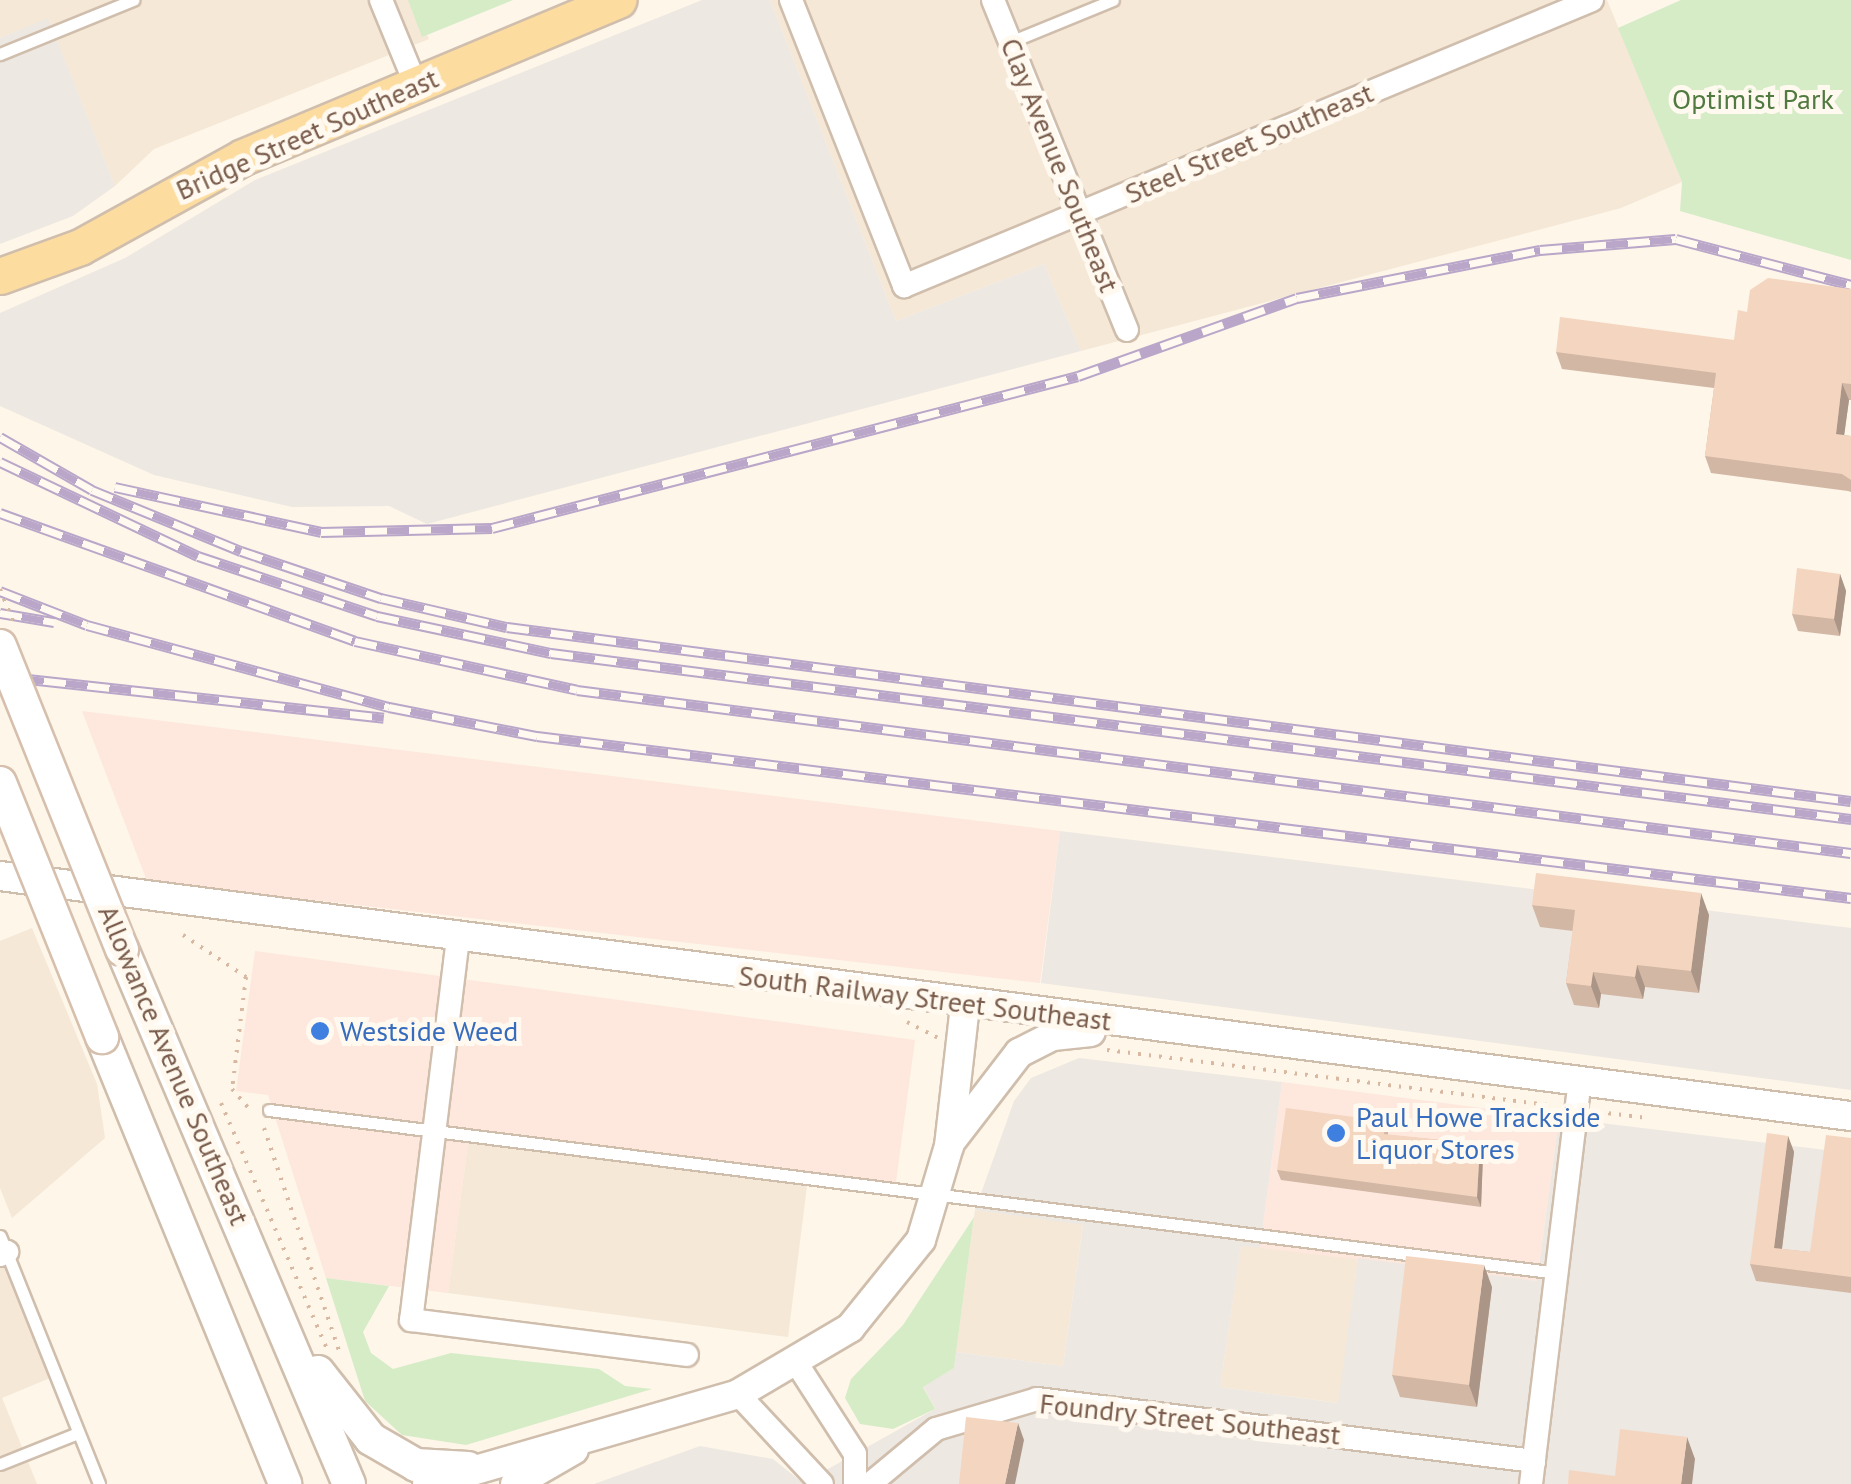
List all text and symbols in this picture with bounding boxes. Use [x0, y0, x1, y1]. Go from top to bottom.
street label: Clay Avenue Southeast [993, 32, 1127, 298]
street label: Bridge Street Southeast [171, 61, 443, 207]
street label: Steel Street Southeast [1120, 76, 1378, 210]
park label: Optimist Park [1672, 82, 1834, 116]
street label: Allowance Avenue Southeast [91, 900, 257, 1230]
street label: South Railway Street Southeast [736, 958, 1114, 1038]
place label: Westside Weed [340, 1014, 519, 1048]
marker: Westside Weed [309, 1020, 331, 1042]
place label: Paul Howe Trackside Liquor Stores [1356, 1100, 1601, 1166]
marker: Paul Howe Trackside Liquor Stores [1325, 1122, 1347, 1144]
street label: Foundry Street Southeast [1037, 1386, 1343, 1452]

